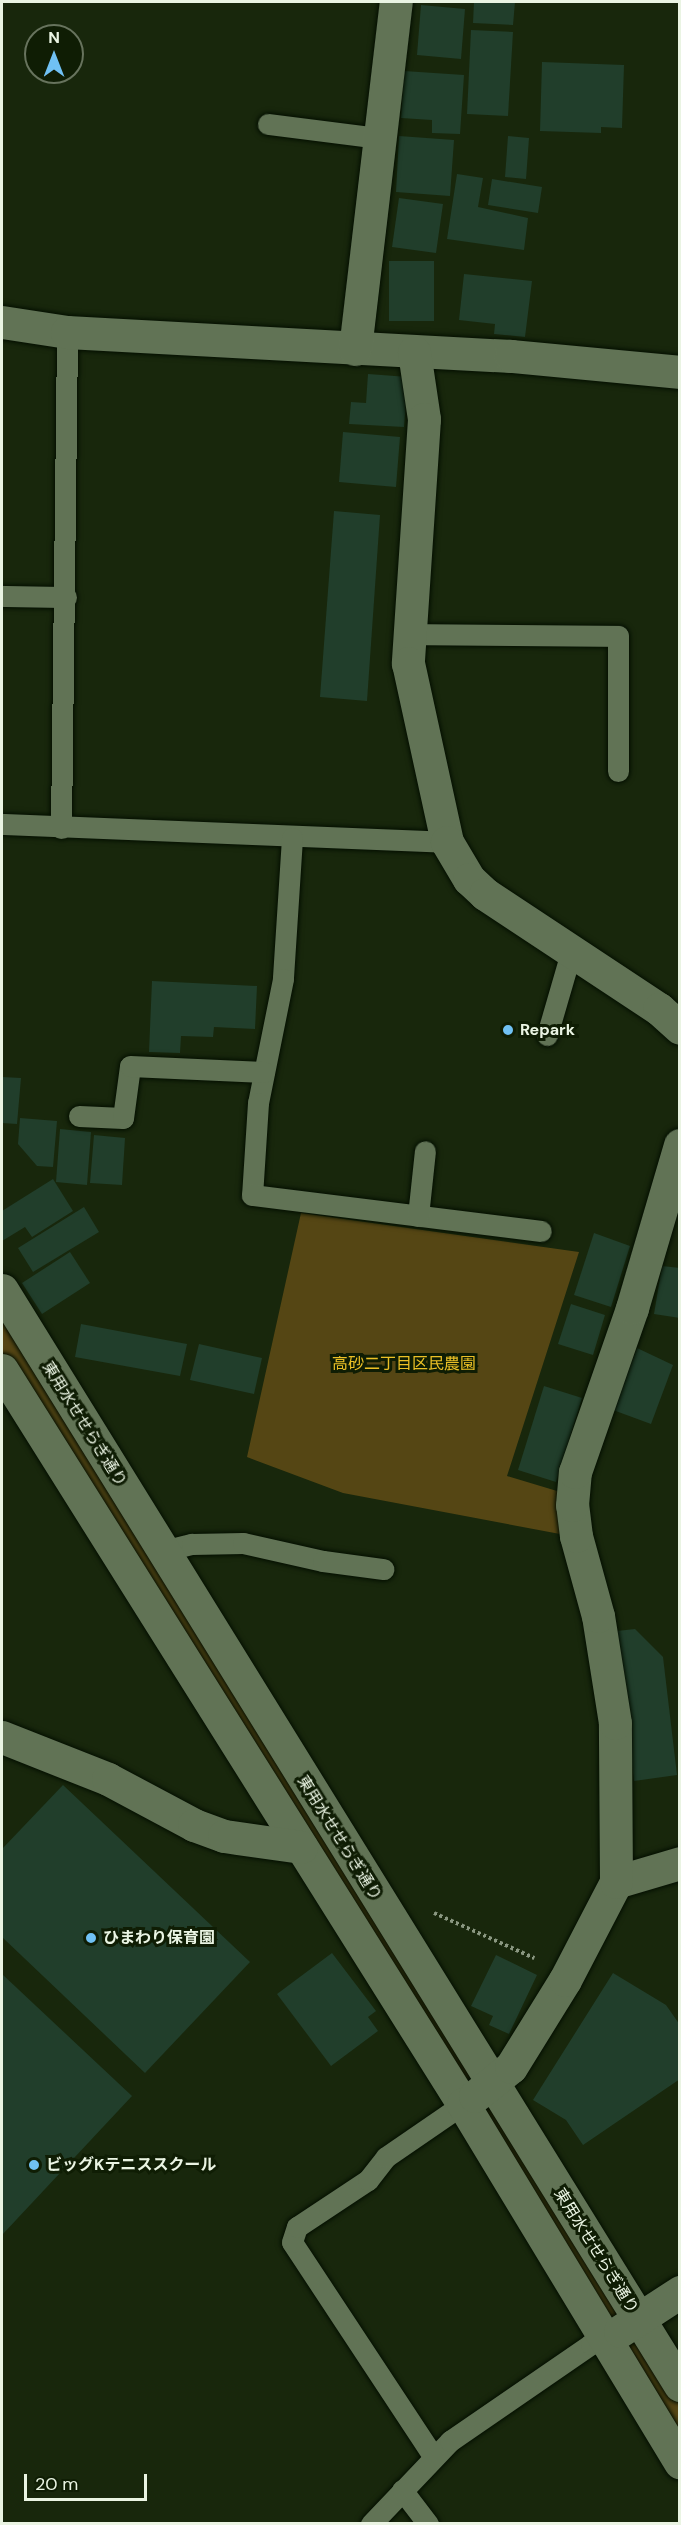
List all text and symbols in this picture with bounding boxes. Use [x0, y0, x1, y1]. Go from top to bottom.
north arrow [24, 24, 84, 84]
text: N [48, 27, 60, 48]
place label: Repark [520, 1020, 575, 1040]
marker: Repark [501, 1023, 515, 1037]
park label: 高砂二丁目区民農園 [332, 1354, 476, 1374]
street label: 東用水せせらぎ通り [38, 1358, 130, 1490]
street label: 東用水せせらぎ通り [293, 1772, 385, 1904]
place label: ひまわり保育園 [103, 1928, 215, 1948]
marker: ひまわり保育園 [84, 1931, 98, 1945]
place label: ビッグKテニススクール [46, 2155, 216, 2175]
marker: ビッグKテニススクール [27, 2158, 41, 2172]
street label: 東用水せせらぎ通り [550, 2185, 642, 2317]
scale bar [27, 2462, 150, 2500]
text: 20 m [35, 2472, 78, 2496]

